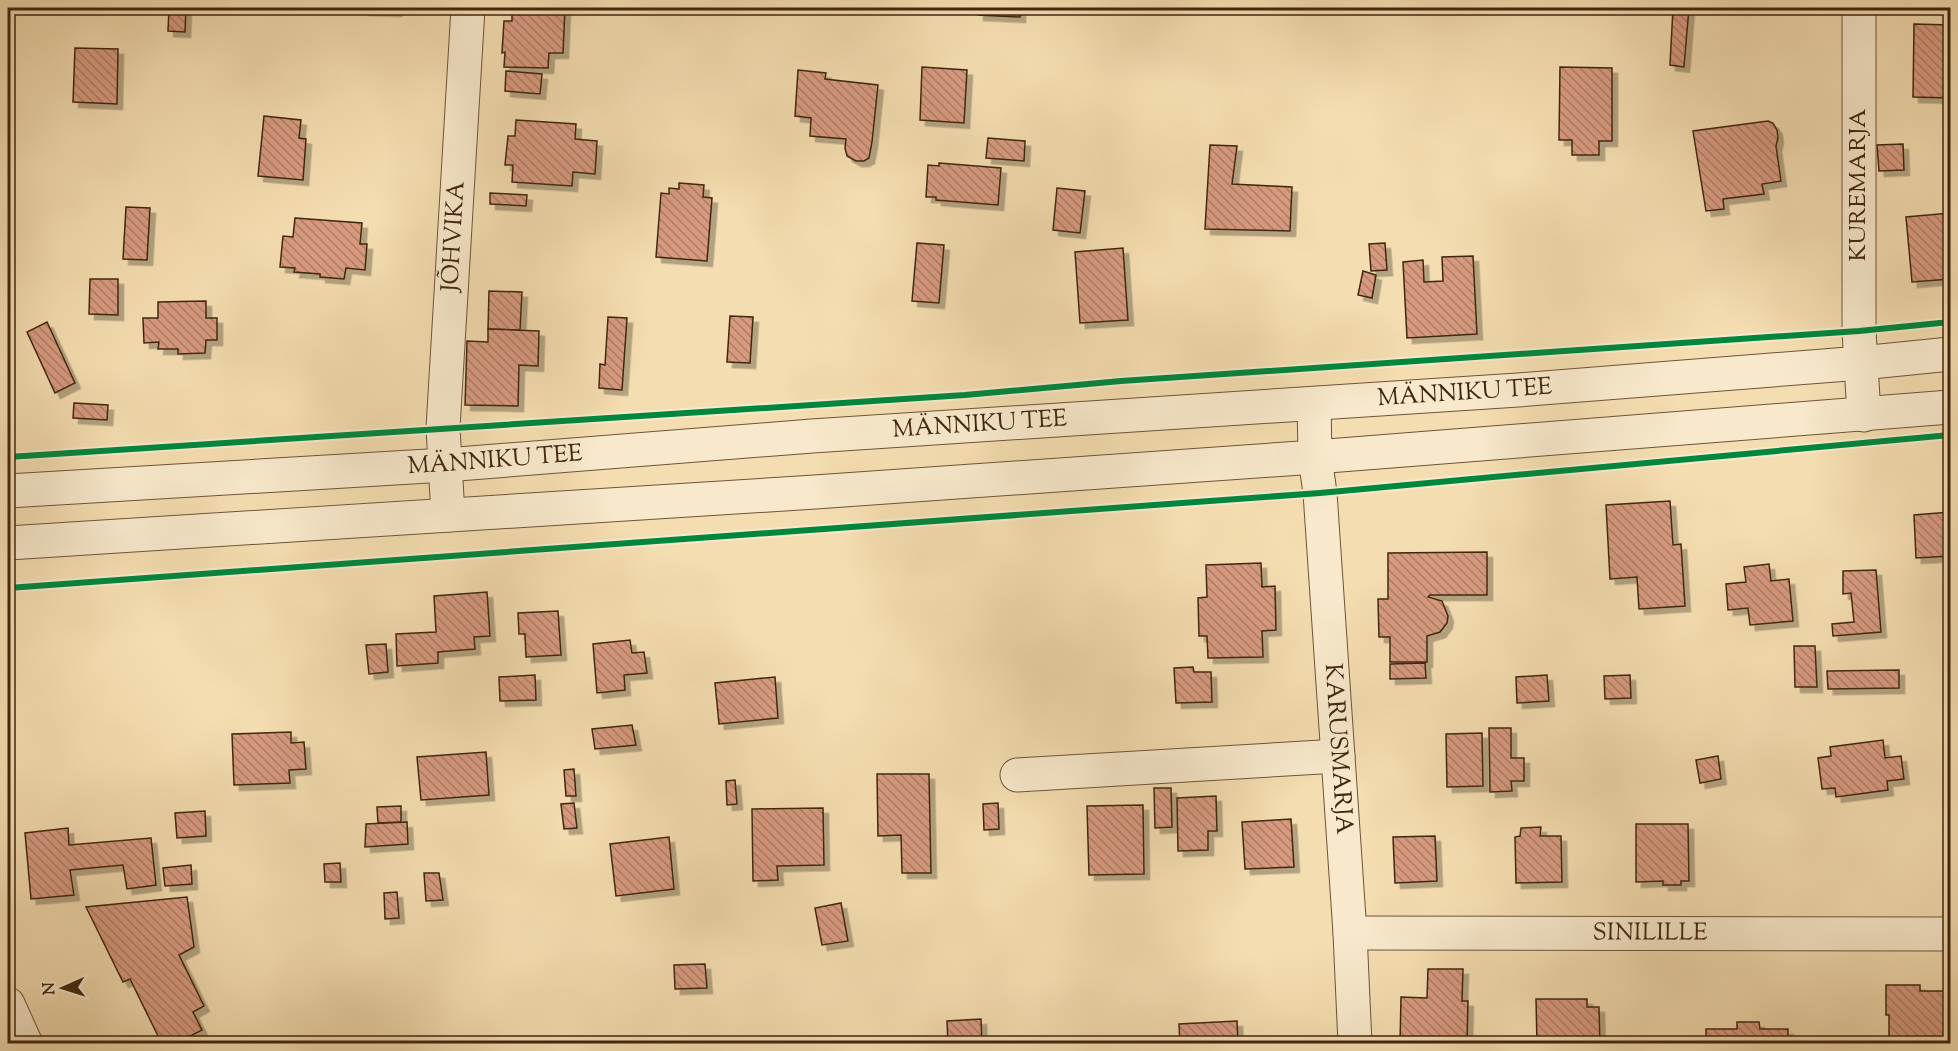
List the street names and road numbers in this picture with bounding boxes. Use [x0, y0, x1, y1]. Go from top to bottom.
street label: KUREMARJA [1842, 108, 1876, 262]
street label: JÕHVIKA [434, 180, 475, 295]
street label: MÄNNIKU TEE [1376, 370, 1554, 416]
street label: MÄNNIKU TEE [891, 402, 1069, 448]
street label: MÄNNIKU TEE [407, 437, 584, 484]
street label: KARUSMARJA [1315, 663, 1360, 836]
street label: SINILILLE [1592, 916, 1708, 951]

